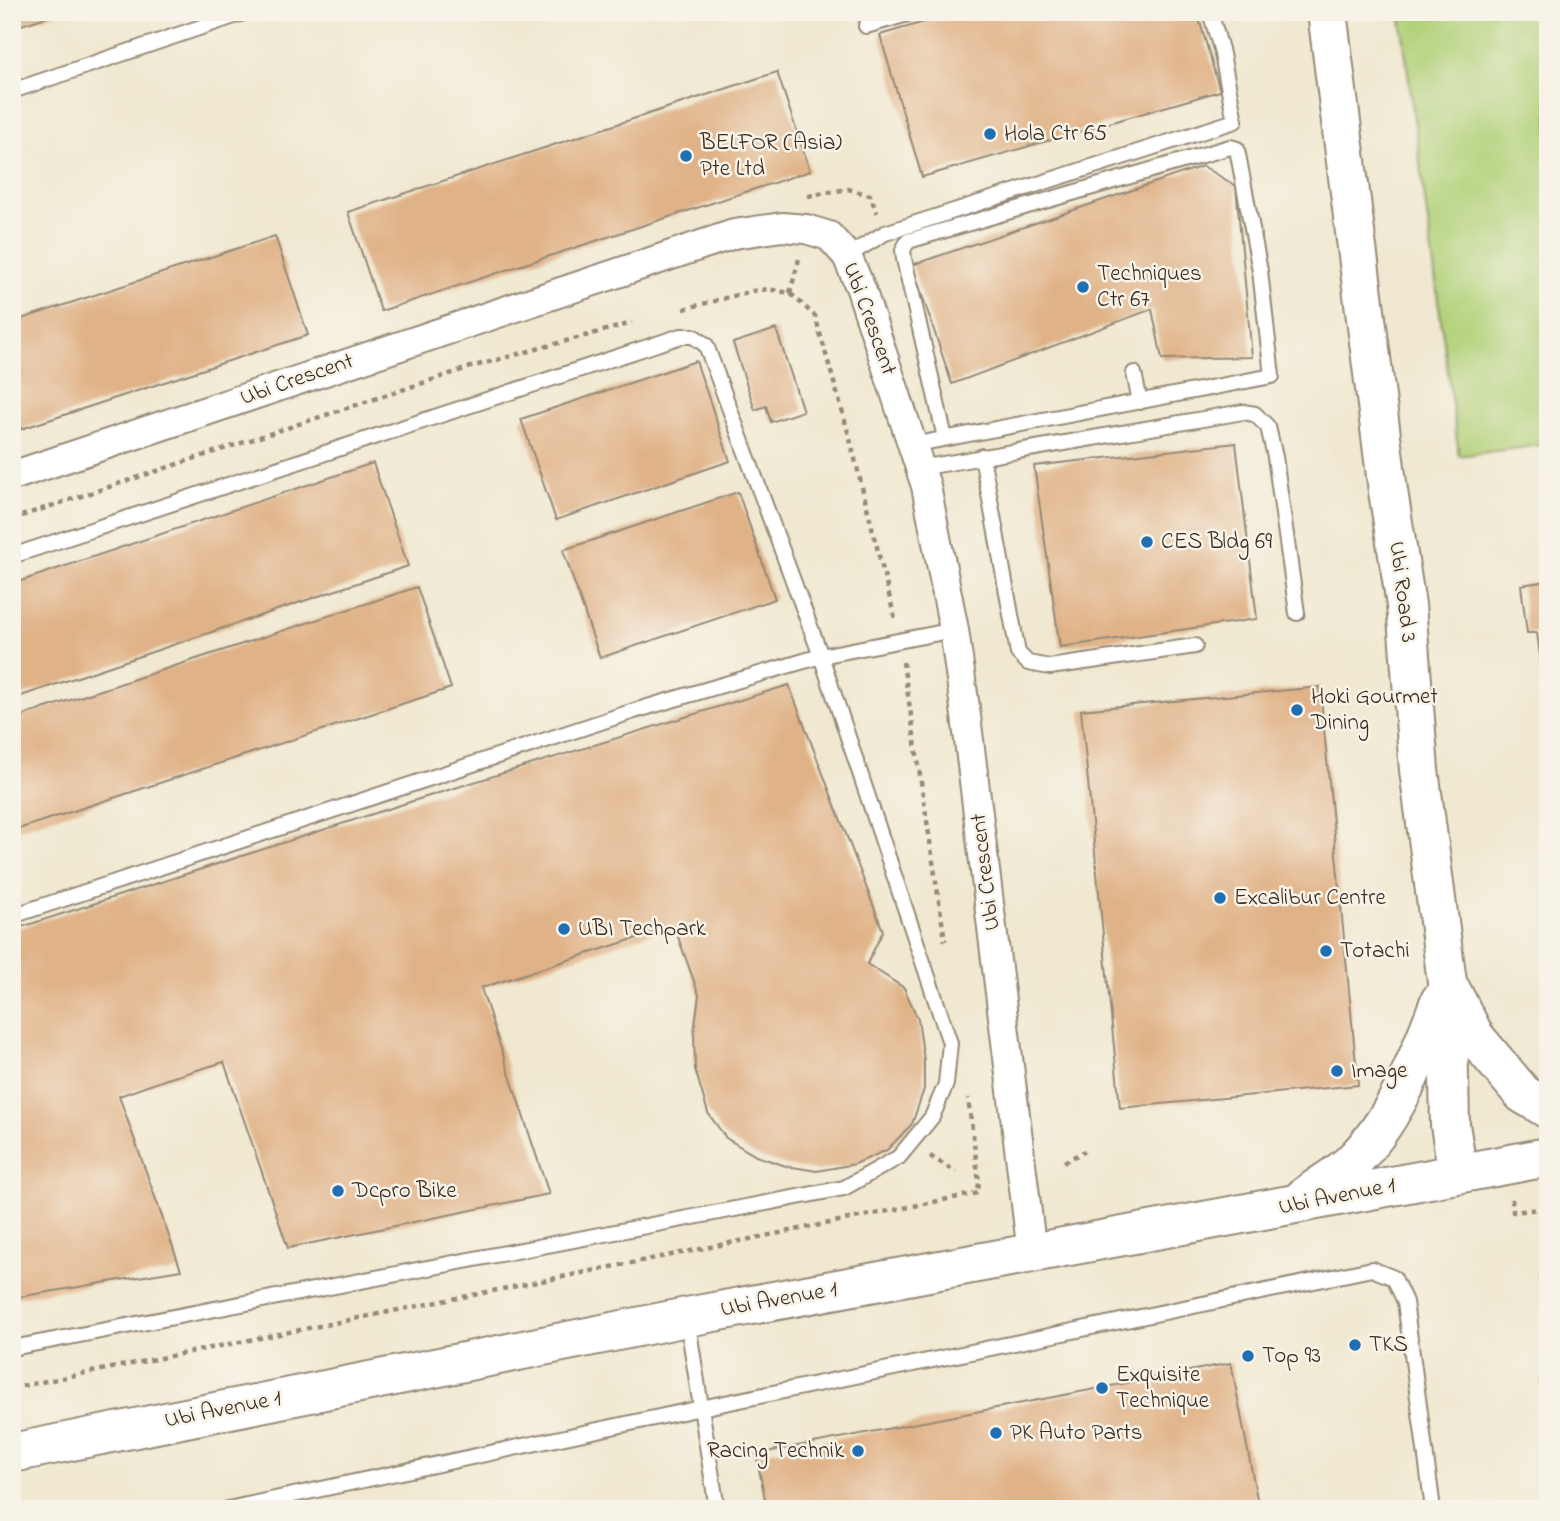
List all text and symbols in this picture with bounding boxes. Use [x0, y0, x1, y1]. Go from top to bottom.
place label: Hola Ctr 65 [1004, 118, 1107, 151]
marker: Hola Ctr 65 [982, 126, 998, 142]
place label: BELFOR (Asia) Pte Ltd [699, 127, 842, 186]
marker: BELFOR (Asia) Pte Ltd [678, 148, 694, 164]
street label: Ubi Crescent [833, 258, 905, 380]
place label: Techniques Ctr 67 [1097, 258, 1202, 317]
marker: Techniques Ctr 67 [1075, 279, 1091, 295]
street label: Ubi Crescent [236, 345, 358, 415]
place label: CES Bldg 69 [1161, 526, 1272, 560]
marker: CES Bldg 69 [1139, 534, 1155, 550]
street label: Ubi Road 3 [1379, 539, 1425, 645]
place label: Hoki Gourmet Dining [1310, 681, 1438, 741]
marker: Hoki Gourmet Dining [1289, 702, 1305, 718]
street label: Ubi Crescent [962, 811, 1010, 933]
place label: Excalibur Centre [1234, 882, 1386, 915]
marker: Excalibur Centre [1212, 890, 1228, 906]
place label: UBI Techpark [578, 913, 707, 946]
marker: UBI Techpark [556, 921, 572, 937]
place label: Totachi [1340, 935, 1410, 968]
marker: Totachi [1318, 943, 1334, 959]
place label: Image [1351, 1055, 1408, 1089]
marker: Image [1329, 1063, 1345, 1079]
street label: Ubi Avenue 1 [1276, 1170, 1398, 1224]
place label: Dcpro Bike [351, 1175, 457, 1208]
marker: Dcpro Bike [330, 1183, 346, 1199]
street label: Ubi Avenue 1 [718, 1273, 840, 1327]
place label: TKS [1369, 1329, 1408, 1362]
marker: TKS [1347, 1337, 1363, 1353]
place label: Top 93 [1262, 1340, 1321, 1373]
marker: Top 93 [1240, 1348, 1256, 1364]
place label: Exquisite Technique [1116, 1359, 1210, 1418]
marker: Exquisite Technique [1094, 1380, 1110, 1396]
street label: Ubi Avenue 1 [162, 1383, 284, 1437]
place label: PK Auto Parts [1010, 1417, 1142, 1450]
marker: PK Auto Parts [988, 1425, 1004, 1441]
place label: Racing Technik [707, 1435, 845, 1469]
marker: Racing Technik [850, 1443, 866, 1459]

